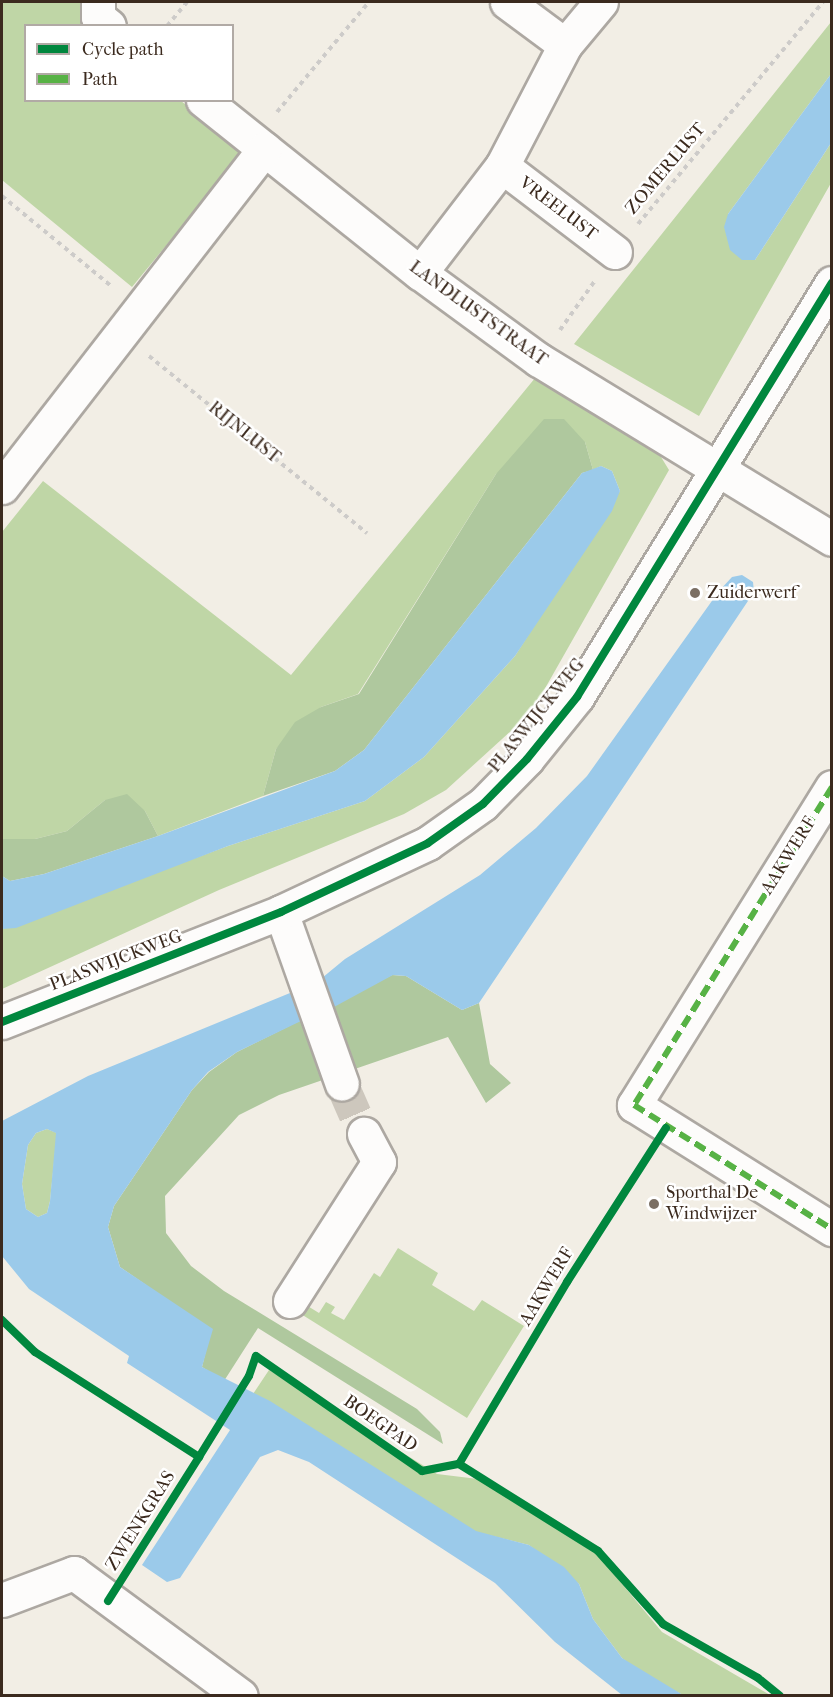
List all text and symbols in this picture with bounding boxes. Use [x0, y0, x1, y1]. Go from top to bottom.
legend [24, 24, 234, 102]
text: Cycle path [82, 39, 163, 60]
text: Path [82, 69, 118, 90]
street label: ZOMERLUST [622, 119, 710, 219]
street label: VREELUST [514, 172, 602, 246]
street label: LANDLUSTSTRAAT [405, 257, 551, 371]
street label: RIJNLUST [204, 397, 284, 469]
place label: Zuiderwerf [707, 582, 797, 604]
marker: Zuiderwerf [688, 586, 702, 600]
street label: PLASWIJCKWEG [484, 655, 590, 777]
street label: AAKWERF [757, 813, 821, 899]
street label: PLASWIJCKWEG [47, 926, 185, 996]
place label: Sporthal De Windwijzer [666, 1183, 758, 1226]
marker: Sporthal De Windwijzer [647, 1197, 661, 1211]
street label: AAKWERF [515, 1244, 579, 1330]
street label: BOEGPAD [339, 1391, 421, 1457]
street label: ZWENKGRAS [102, 1467, 180, 1575]

